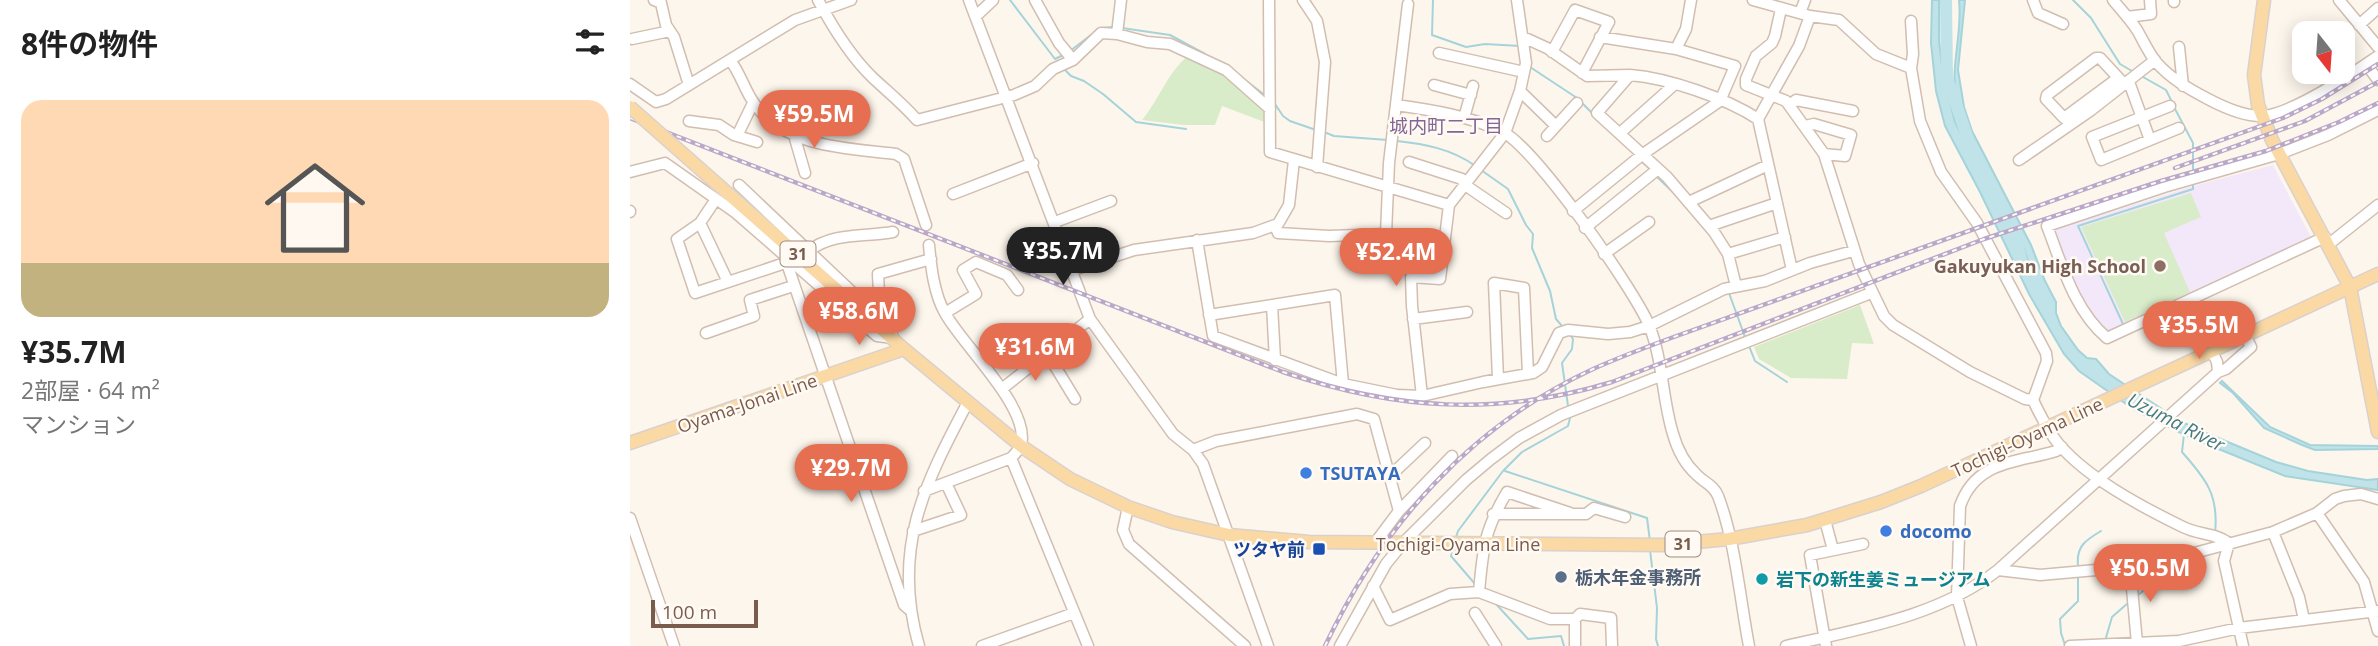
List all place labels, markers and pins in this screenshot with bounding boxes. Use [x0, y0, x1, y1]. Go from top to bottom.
pin: ¥59.5M [757, 90, 871, 150]
pin: ¥35.7M [1006, 228, 1120, 287]
pin: ¥52.4M [1339, 229, 1453, 288]
place label: Gakuyukan High School [1934, 254, 2146, 278]
marker: Gakuyukan High School [2152, 258, 2168, 274]
pin: ¥58.6M [802, 288, 916, 347]
pin: ¥35.5M [2142, 302, 2256, 361]
pin: ¥31.6M [978, 324, 1092, 383]
pin: ¥29.7M [794, 444, 908, 504]
place label: TSUTAYA [1320, 461, 1401, 485]
marker: TSUTAYA [1298, 465, 1314, 481]
place label: docomo [1900, 519, 1972, 543]
marker: docomo [1878, 523, 1894, 539]
place label: ツタヤ前 [1233, 537, 1305, 561]
marker: ツタヤ前 [1311, 541, 1327, 557]
pin: ¥50.5M [2093, 544, 2207, 604]
place label: 栃木年金事務所 [1575, 565, 1701, 589]
place label: 岩下の新生姜ミュージアム [1776, 567, 1990, 591]
marker: 栃木年金事務所 [1553, 569, 1569, 585]
marker: 岩下の新生姜ミュージアム [1754, 571, 1770, 587]

